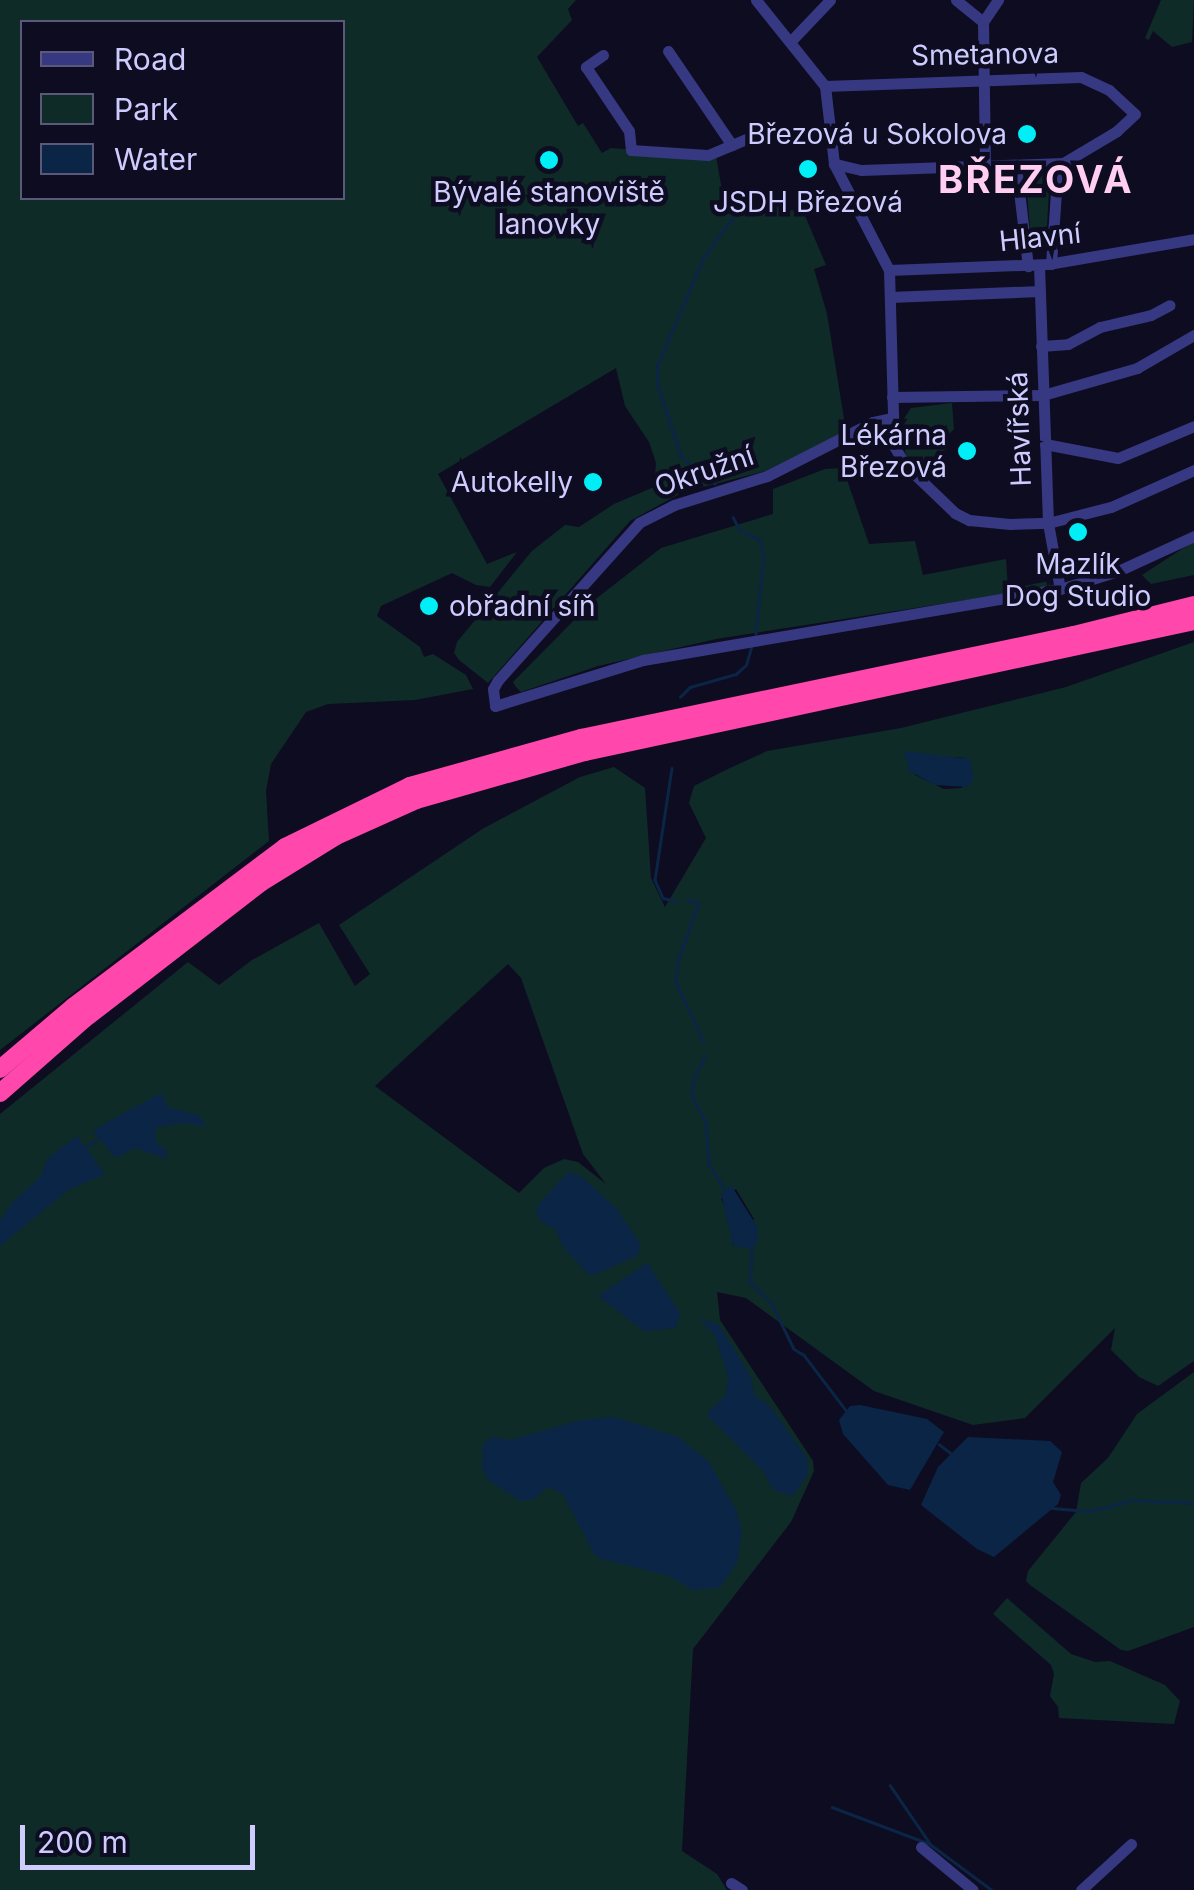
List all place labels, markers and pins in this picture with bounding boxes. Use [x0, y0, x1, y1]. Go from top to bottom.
place label: Březová u Sokolova [747, 117, 1007, 151]
marker: Březová u Sokolova [1016, 123, 1038, 145]
marker: Bývalé stanoviště lanovky [538, 149, 560, 171]
marker: JSDH Březová [797, 158, 819, 180]
place label: Bývalé stanoviště lanovky [433, 175, 665, 241]
place label: JSDH Březová [713, 185, 903, 219]
place label: Lékárna Březová [840, 418, 947, 484]
marker: Lékárna Březová [956, 440, 978, 462]
place label: Autokelly [451, 465, 573, 499]
marker: Autokelly [582, 471, 604, 493]
marker: Mazlík Dog Studio [1067, 521, 1089, 543]
place label: Mazlík Dog Studio [1005, 547, 1151, 613]
place label: obřadní síň [449, 589, 596, 623]
marker: obřadní síň [418, 595, 440, 617]

